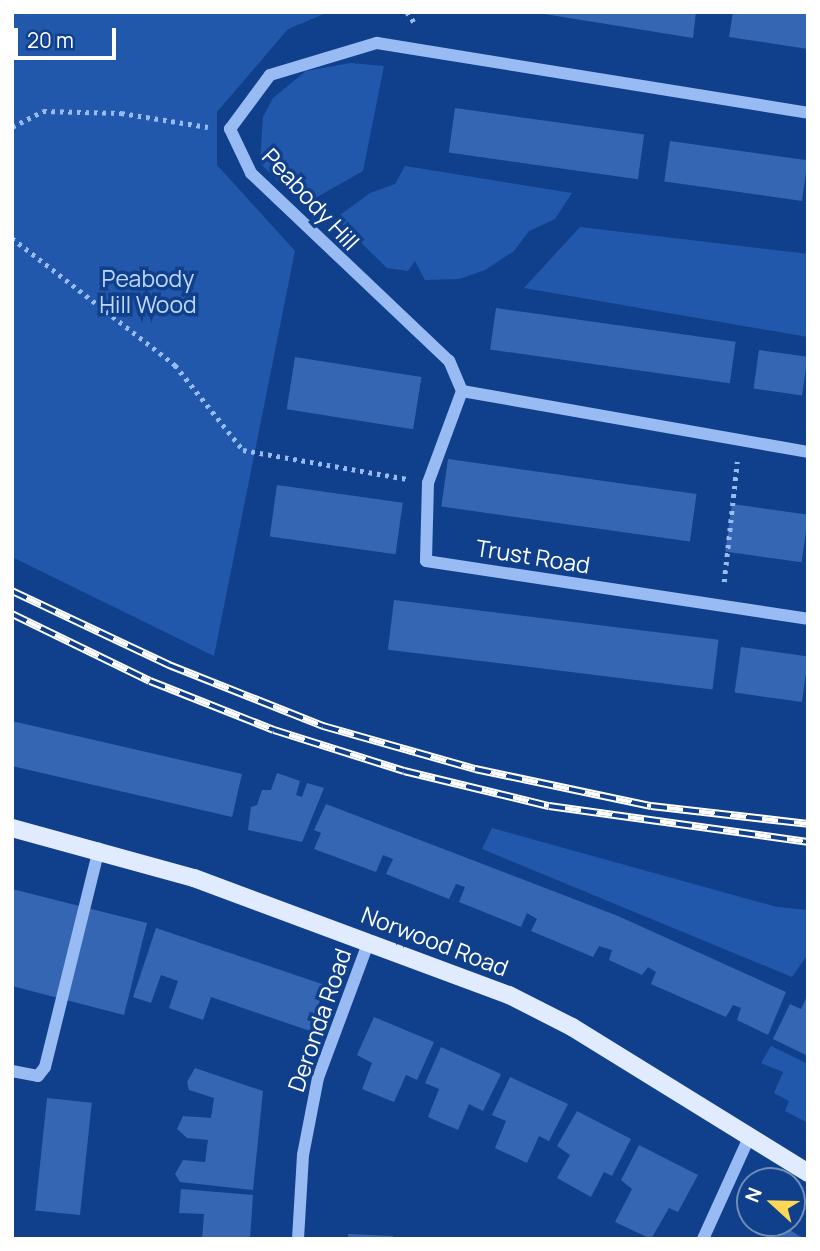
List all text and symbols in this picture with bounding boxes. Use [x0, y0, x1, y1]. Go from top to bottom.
scale bar [18, 14, 119, 58]
text: 20 m [27, 26, 74, 54]
street label: Peabody Hill [257, 142, 365, 256]
park label: Peabody Hill Wood [99, 264, 197, 318]
street label: Trust Road [474, 533, 592, 579]
street label: Norwood Road [358, 900, 512, 982]
street label: Deronda Road [282, 945, 356, 1095]
north arrow [736, 1167, 806, 1237]
text: N [739, 1184, 768, 1206]

